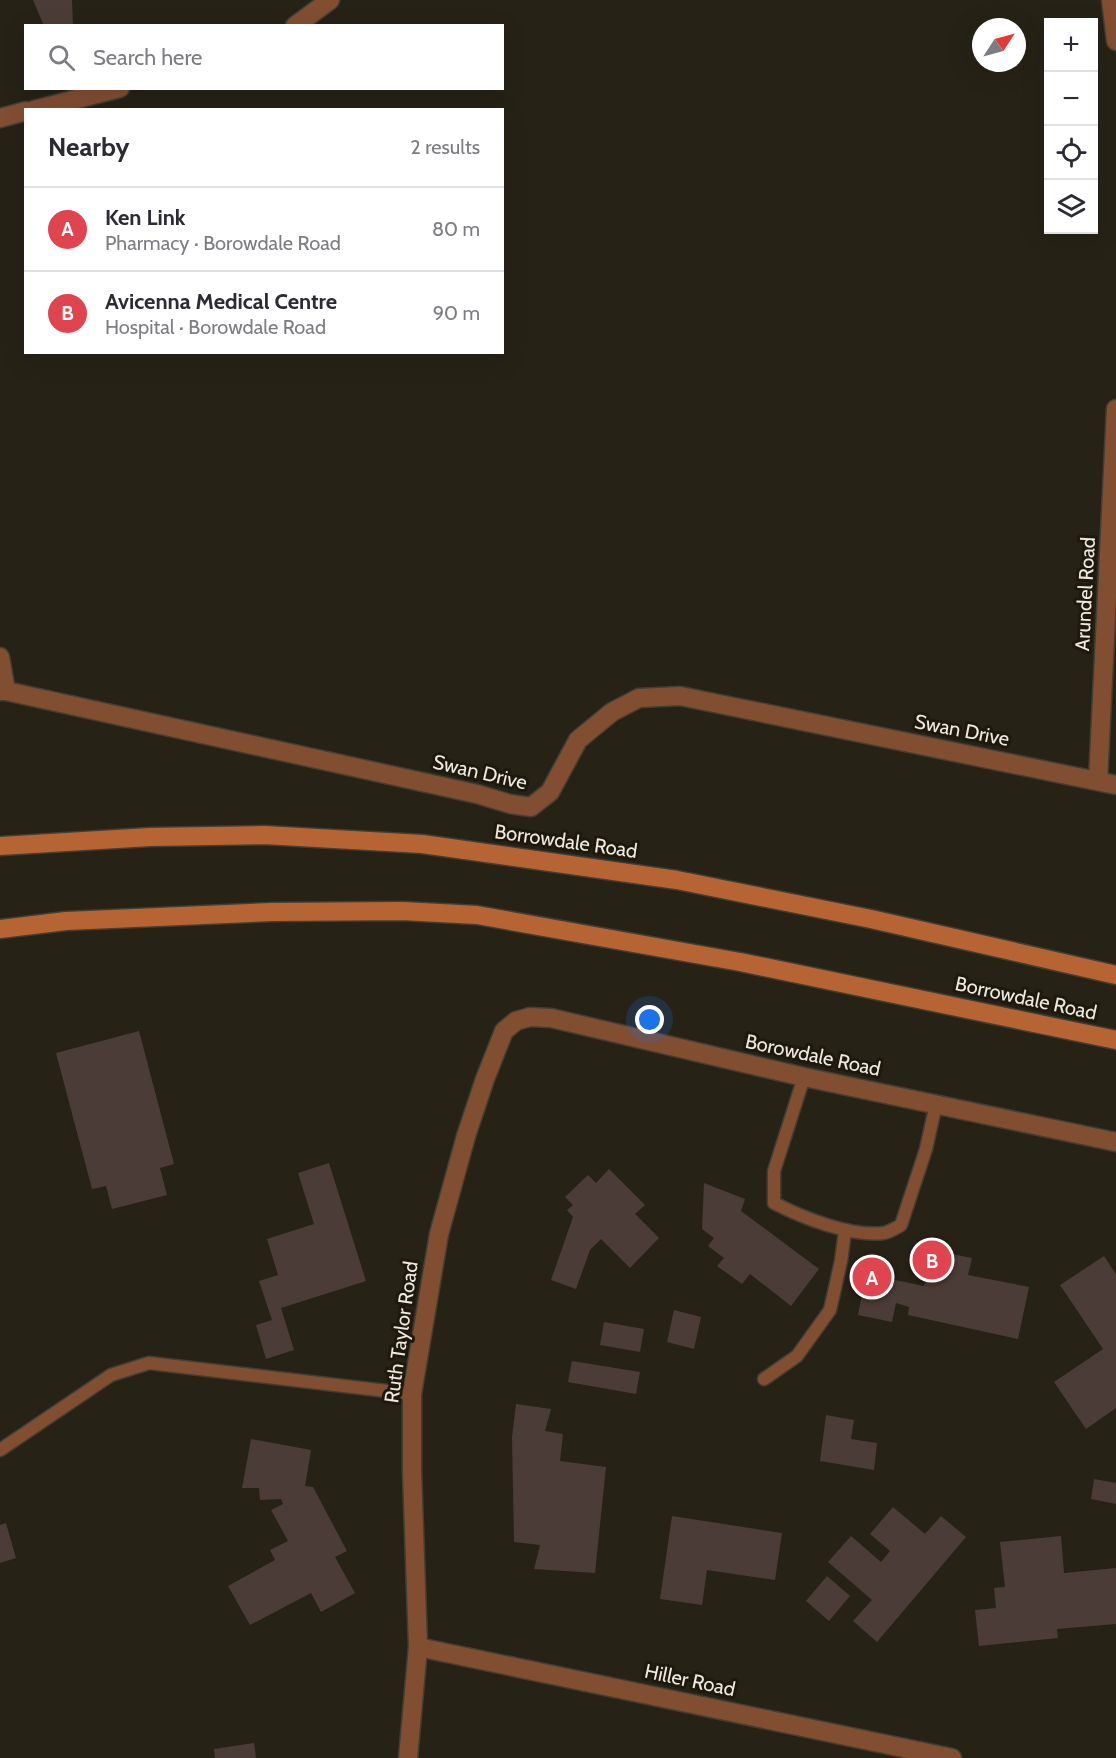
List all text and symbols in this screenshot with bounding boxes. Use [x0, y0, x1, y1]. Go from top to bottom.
north arrow [972, 18, 1026, 72]
map controls [1044, 18, 1098, 234]
button: + [1044, 18, 1098, 72]
search box [24, 24, 504, 90]
icon: search [45, 41, 78, 74]
text: Search here [93, 44, 202, 71]
button: − [1044, 72, 1098, 126]
button: locate [1044, 126, 1098, 180]
text: Nearby [48, 131, 129, 163]
text: 2 results [410, 135, 480, 159]
button: layers [1044, 180, 1098, 234]
text: Ken Link [105, 204, 186, 231]
text: A [61, 217, 74, 241]
text: 80 m [432, 217, 480, 241]
text: Pharmacy · Borowdale Road [105, 231, 341, 255]
text: Avicenna Medical Centre [105, 288, 337, 315]
text: B [61, 301, 74, 325]
text: 90 m [433, 301, 480, 325]
text: Hospital · Borowdale Road [105, 315, 326, 339]
street label: Arundel Road [1070, 536, 1100, 652]
street label: Swan Drive [913, 709, 1011, 751]
street label: Swan Drive [431, 750, 529, 794]
street label: Borrowdale Road [493, 819, 639, 863]
street label: Borrowdale Road [953, 971, 1099, 1025]
your location [635, 1005, 664, 1034]
street label: Borowdale Road [743, 1029, 883, 1081]
pin: B [912, 1238, 952, 1282]
pin: A [852, 1254, 892, 1300]
street label: Ruth Taylor Road [379, 1260, 423, 1404]
street label: Hiller Road [643, 1659, 737, 1701]

